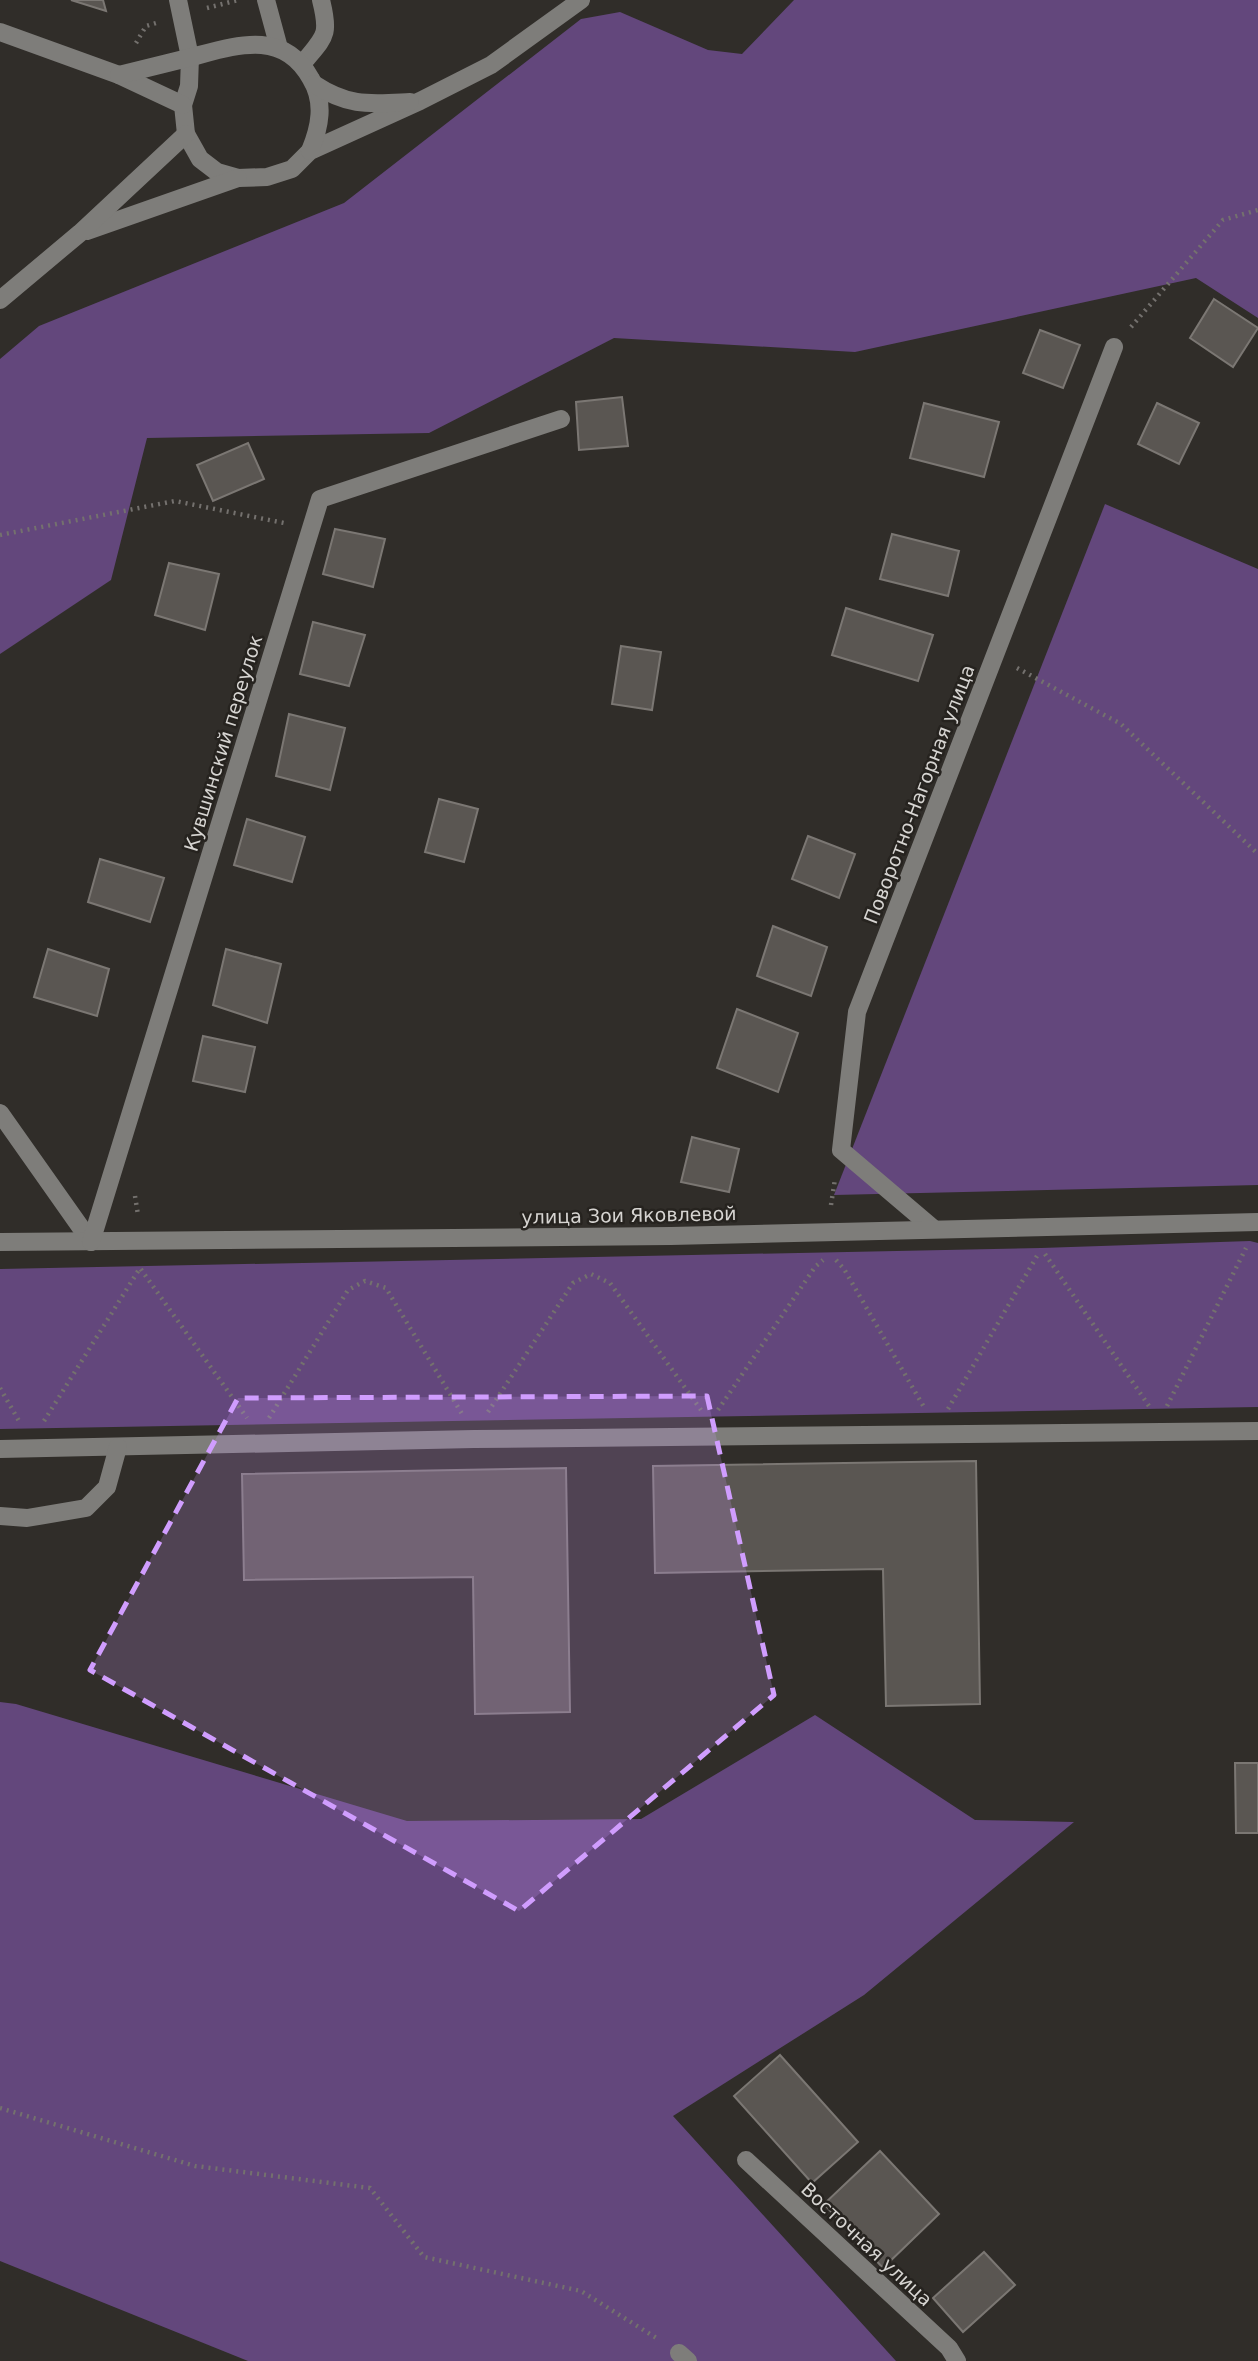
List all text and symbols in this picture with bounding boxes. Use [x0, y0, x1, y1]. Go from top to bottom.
street label: Кувшинский переулок [180, 632, 266, 854]
street label: Поворотно-Нагорная улица [859, 661, 979, 927]
street label: улица Зои Яковлевой [521, 1202, 737, 1228]
street label: Восточная улица [797, 2178, 937, 2310]

